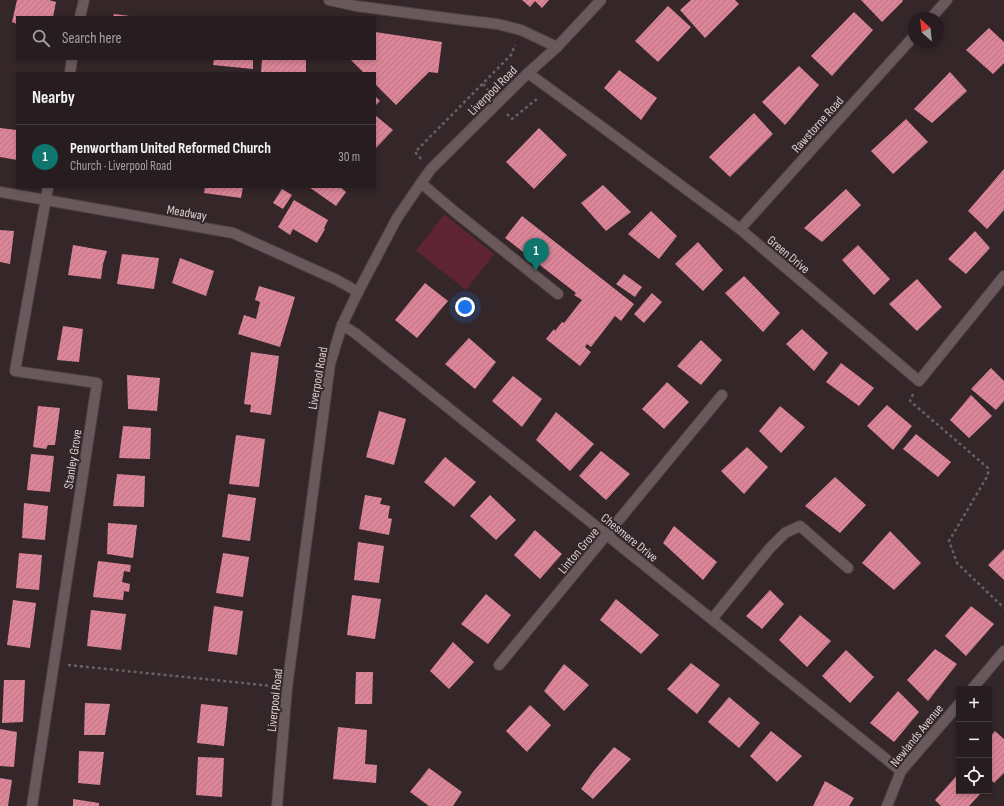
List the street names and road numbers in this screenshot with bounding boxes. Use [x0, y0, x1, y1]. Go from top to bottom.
street label: Liverpool Road [465, 63, 521, 119]
street label: Rawstorne Road [788, 93, 847, 156]
street label: Meadway [166, 202, 208, 224]
street label: Green Drive [764, 232, 813, 277]
street label: Liverpool Road [305, 346, 331, 411]
street label: Stanley Grove [60, 428, 86, 490]
street label: Chesmere Drive [598, 510, 661, 566]
street label: Linton Grove [555, 524, 603, 577]
street label: Liverpool Road [264, 668, 286, 732]
street label: Newlands Avenue [887, 701, 947, 770]

